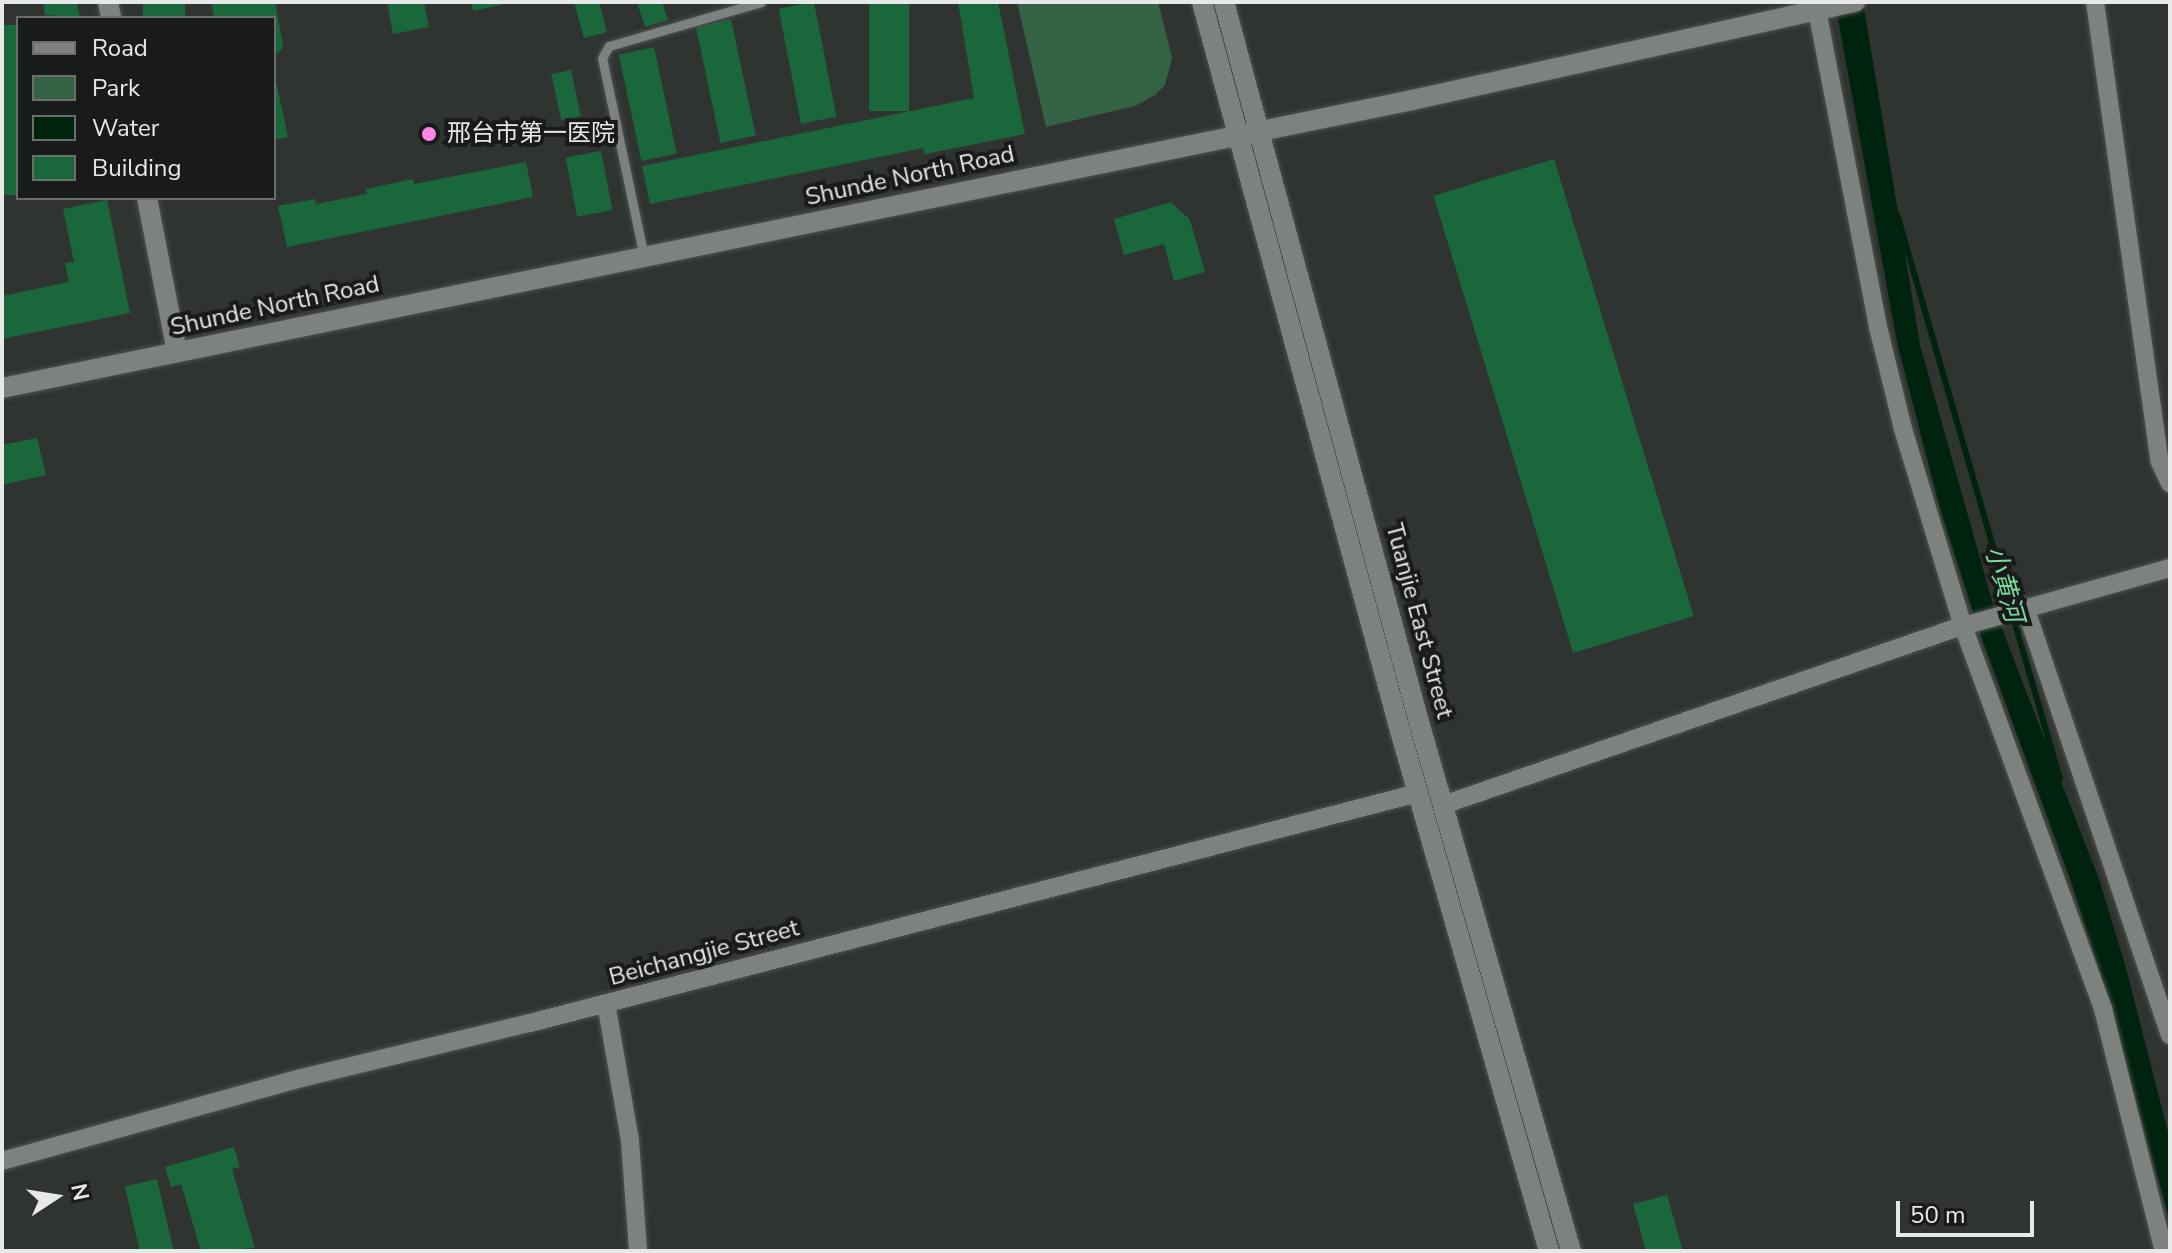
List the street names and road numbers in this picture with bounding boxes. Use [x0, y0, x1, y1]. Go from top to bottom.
street label: Shunde North Road [803, 140, 1017, 212]
street label: Shunde North Road [168, 270, 382, 342]
street label: Tuanjie East Street [1379, 520, 1459, 722]
street label: Beichangjie Street [606, 914, 802, 992]

